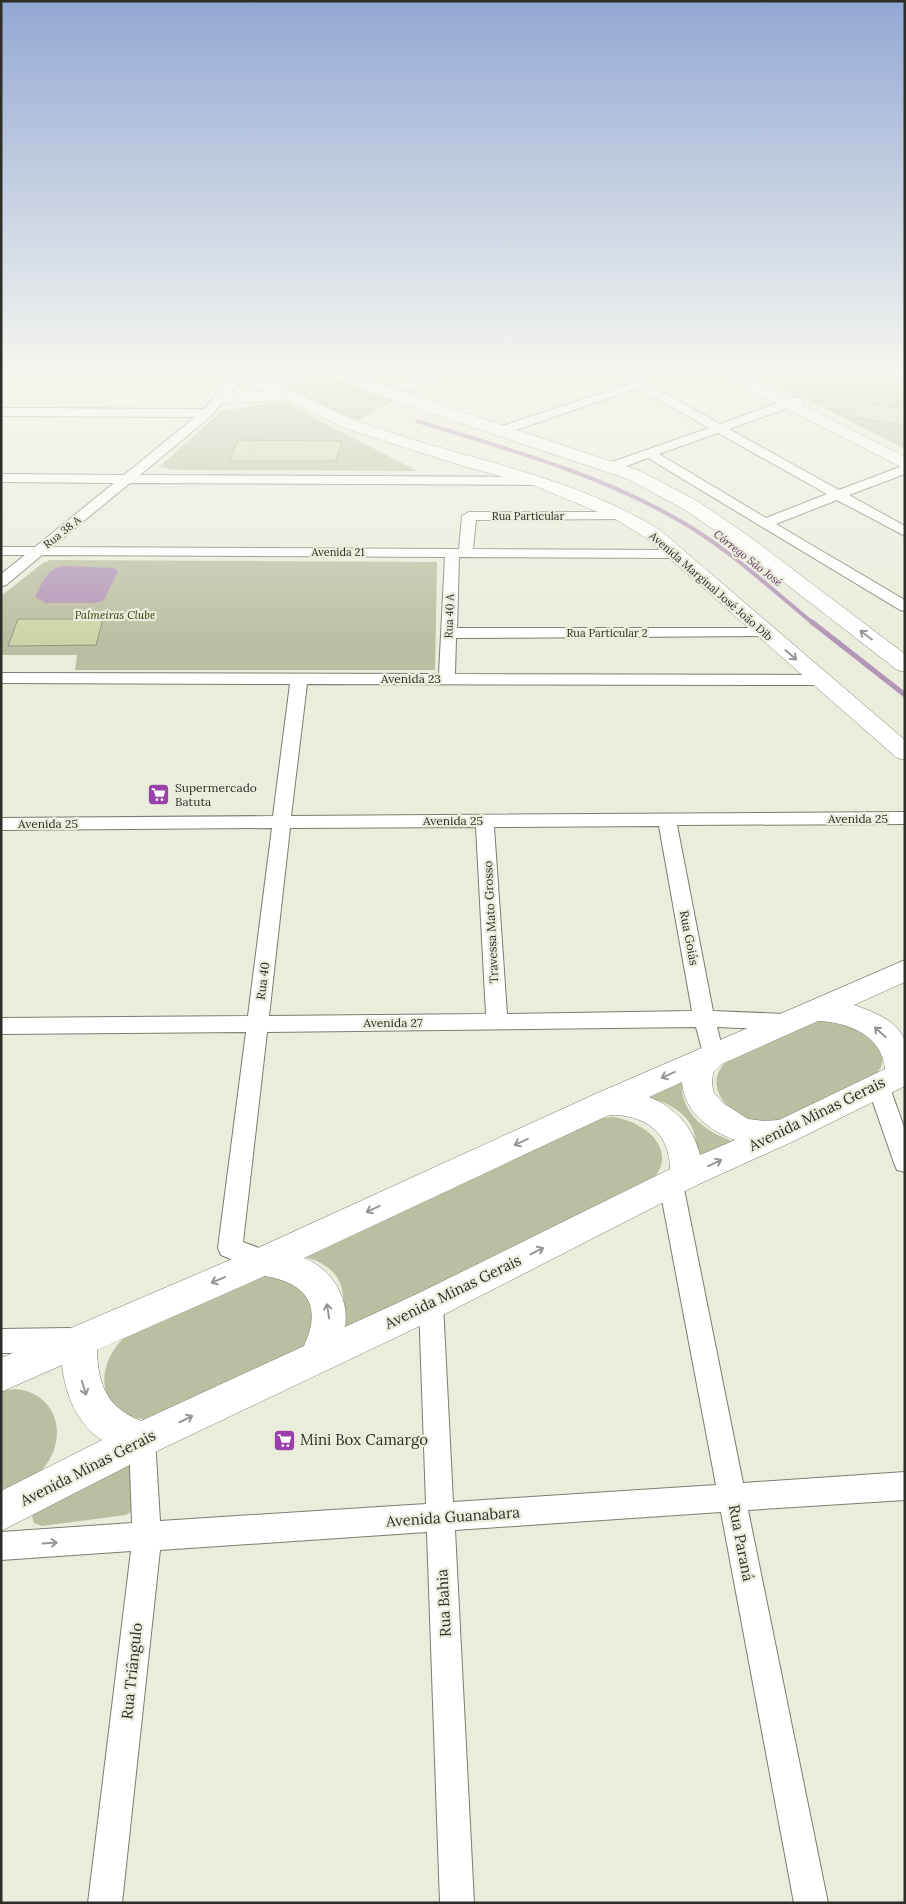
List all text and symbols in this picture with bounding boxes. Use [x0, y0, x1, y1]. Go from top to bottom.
street label: Rua Particular [492, 509, 564, 523]
street label: Rua 38 A [40, 512, 84, 551]
water label: Córrego São José [711, 527, 785, 589]
street label: Avenida Marginal José João Dib [646, 528, 776, 643]
street label: Avenida 21 [311, 545, 364, 559]
street label: Rua 40 A [441, 592, 457, 639]
park label: Palmeiras Clube [75, 608, 155, 622]
street label: Rua Particular 2 [566, 626, 648, 640]
one-way arrow [859, 630, 873, 640]
one-way arrow [784, 649, 797, 661]
street label: Avenida 23 [380, 671, 441, 686]
place label: Supermercado Batuta [175, 780, 257, 809]
supermarket icon: Supermercado Batuta [147, 783, 171, 807]
street label: Avenida 25 [827, 811, 888, 826]
street label: Avenida 25 [422, 813, 483, 828]
street label: Avenida 25 [17, 816, 78, 831]
street label: Travessa Mato Grosso [480, 860, 501, 984]
street label: Rua Goiás [677, 909, 702, 967]
street label: Rua 40 [253, 961, 272, 1001]
street label: Avenida 27 [363, 1015, 423, 1030]
one-way arrow [874, 1026, 887, 1038]
one-way arrow [661, 1070, 676, 1080]
street label: Avenida Minas Gerais [745, 1072, 888, 1155]
one-way arrow [513, 1137, 528, 1147]
one-way arrow [707, 1158, 722, 1167]
one-way arrow [366, 1205, 381, 1215]
one-way arrow [529, 1246, 544, 1255]
street label: Avenida Minas Gerais [381, 1250, 524, 1333]
one-way arrow [211, 1276, 226, 1286]
one-way arrow [322, 1303, 332, 1319]
one-way arrow [80, 1380, 90, 1396]
one-way arrow [178, 1414, 193, 1424]
street label: Avenida Minas Gerais [16, 1425, 159, 1510]
supermarket icon: Mini Box Camargo [272, 1428, 296, 1452]
place label: Mini Box Camargo [300, 1430, 428, 1449]
street label: Avenida Guanabara [384, 1502, 521, 1531]
street label: Rua Paraná [725, 1503, 758, 1583]
one-way arrow [42, 1539, 58, 1548]
street label: Rua Bahia [432, 1568, 455, 1638]
street label: Rua Triângulo [117, 1621, 146, 1720]

